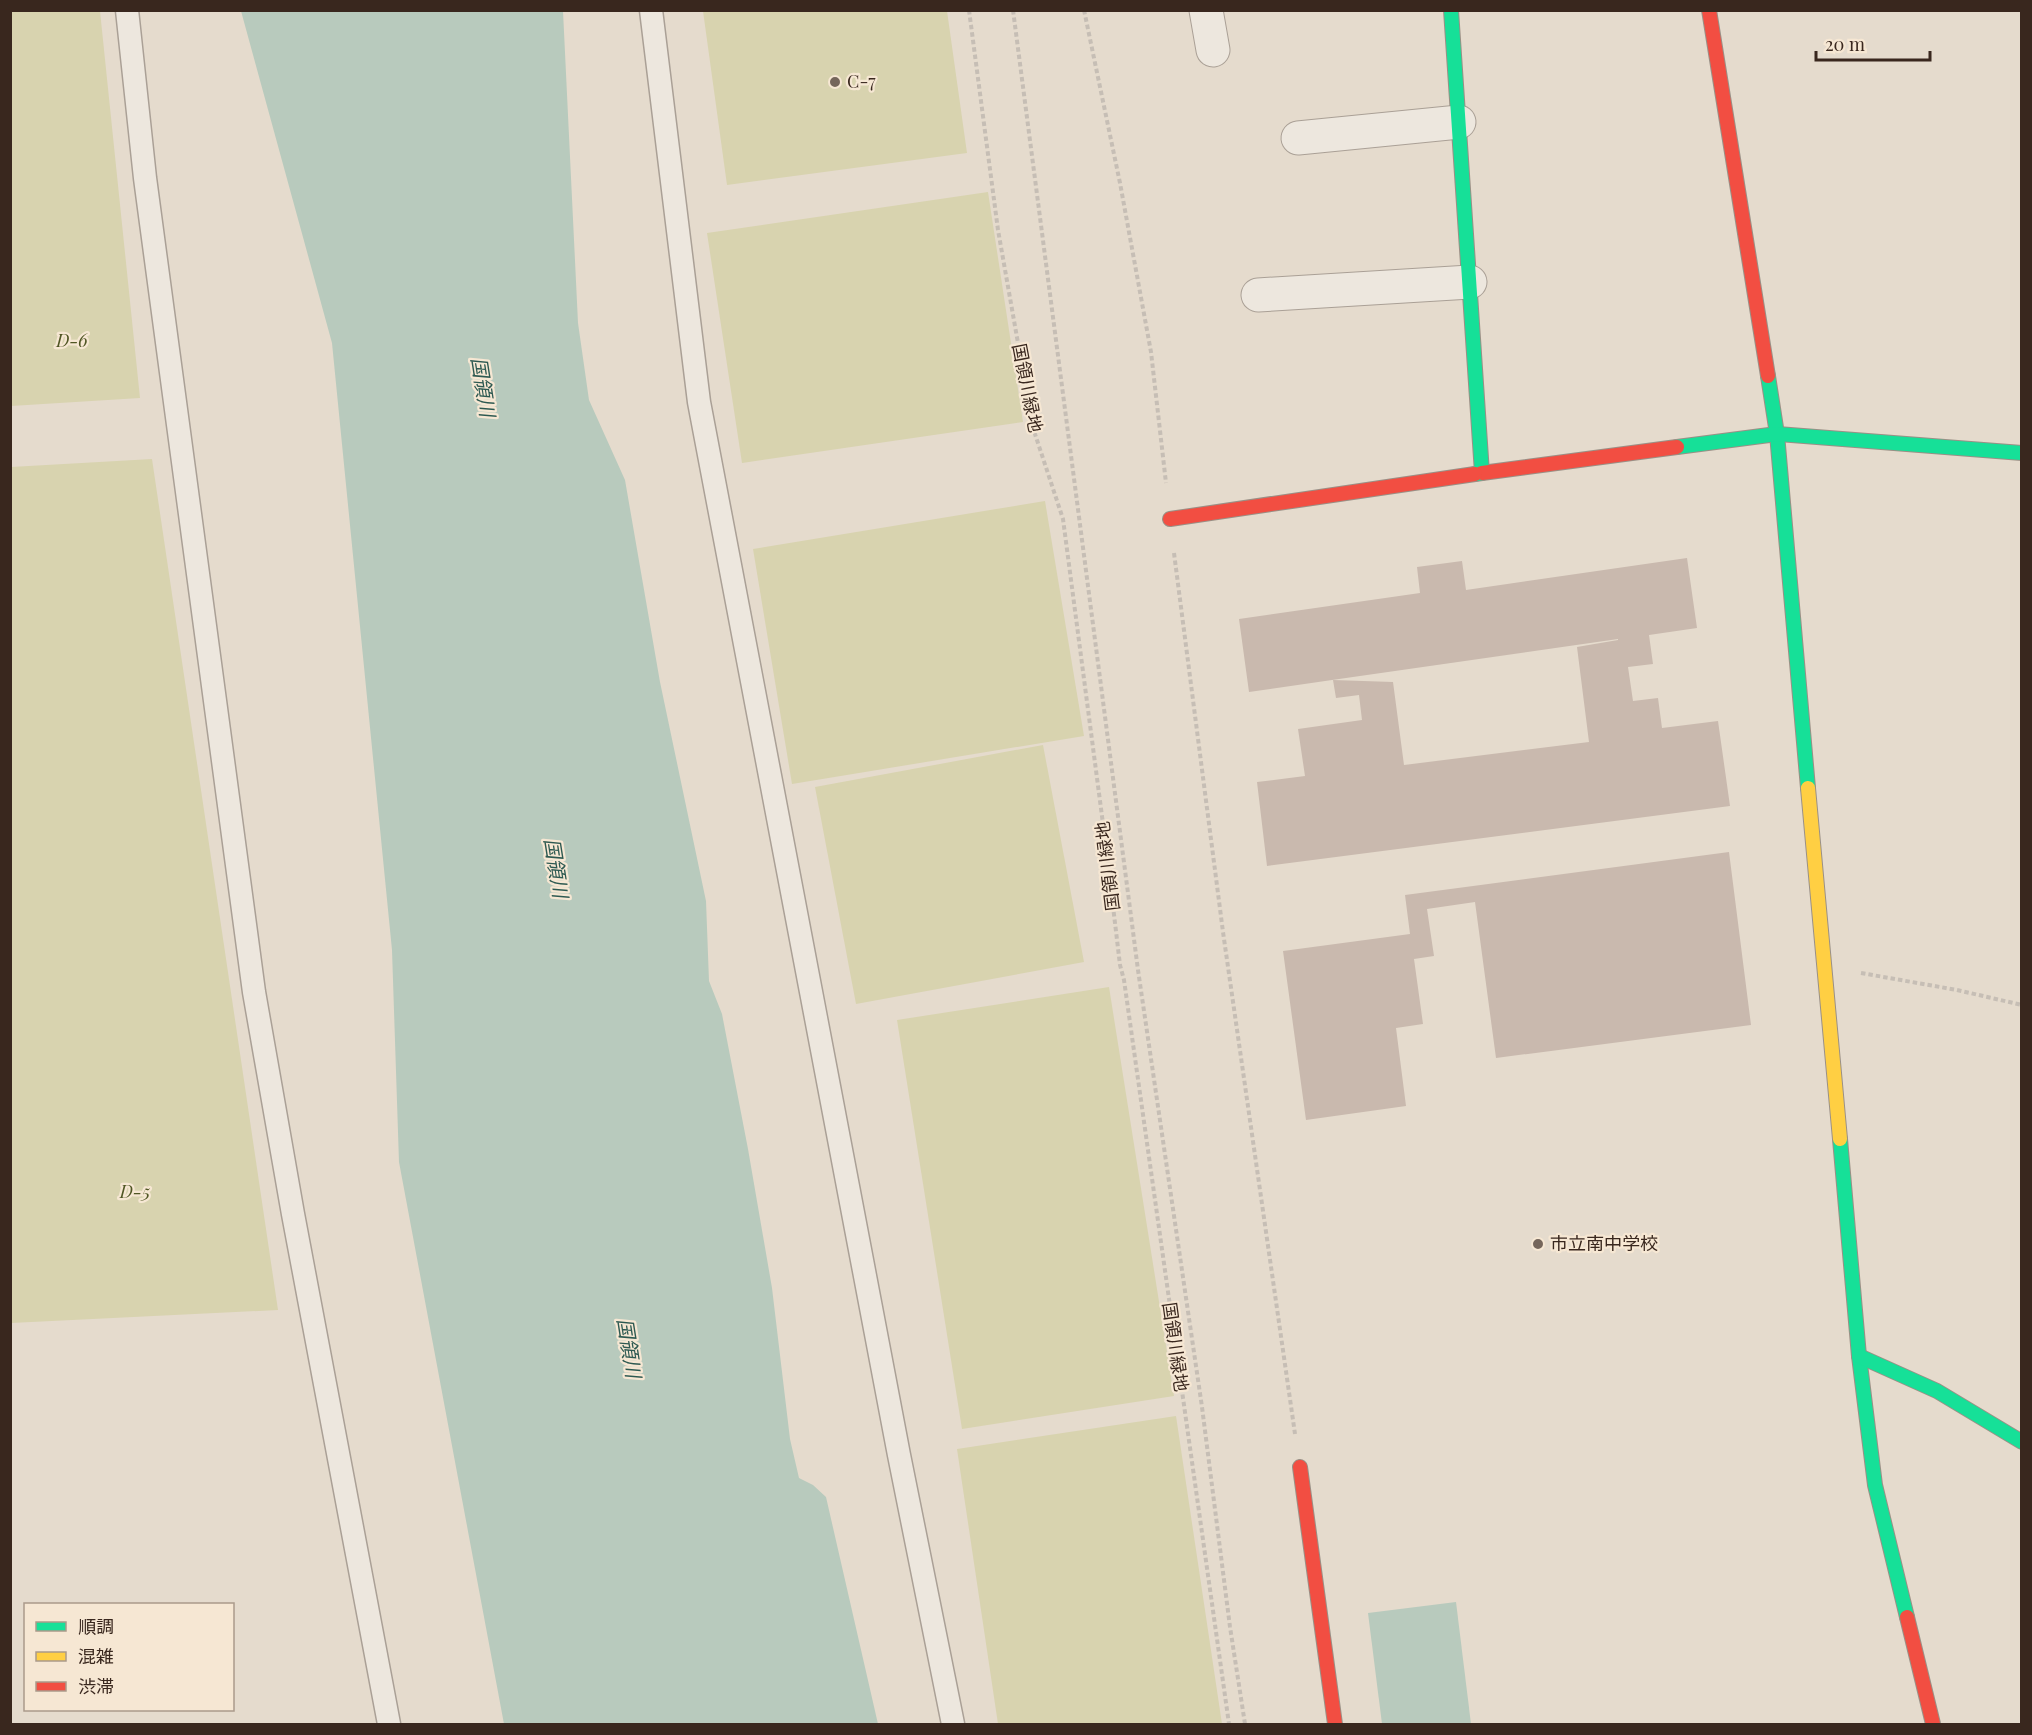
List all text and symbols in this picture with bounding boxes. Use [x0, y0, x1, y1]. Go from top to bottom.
scale bar [1816, 24, 1930, 62]
text: 20 m [1825, 32, 1865, 56]
place label: C-7 [847, 69, 876, 93]
marker: C-7 [828, 75, 842, 89]
park label: D-6 [55, 328, 88, 352]
street label: 国領川緑地 [1008, 341, 1048, 434]
water label: 国領川 [466, 355, 503, 420]
street label: 国領川緑地 [1090, 820, 1124, 912]
water label: 国領川 [539, 836, 576, 901]
park label: D-5 [119, 1179, 150, 1203]
place label: 市立南中学校 [1550, 1231, 1658, 1255]
marker: 市立南中学校 [1531, 1237, 1545, 1251]
street label: 国領川緑地 [1158, 1301, 1194, 1393]
water label: 国領川 [612, 1316, 649, 1381]
legend [24, 1603, 234, 1711]
text: 順調 [78, 1614, 114, 1638]
text: 混雑 [78, 1644, 114, 1668]
text: 渋滞 [78, 1674, 114, 1698]

